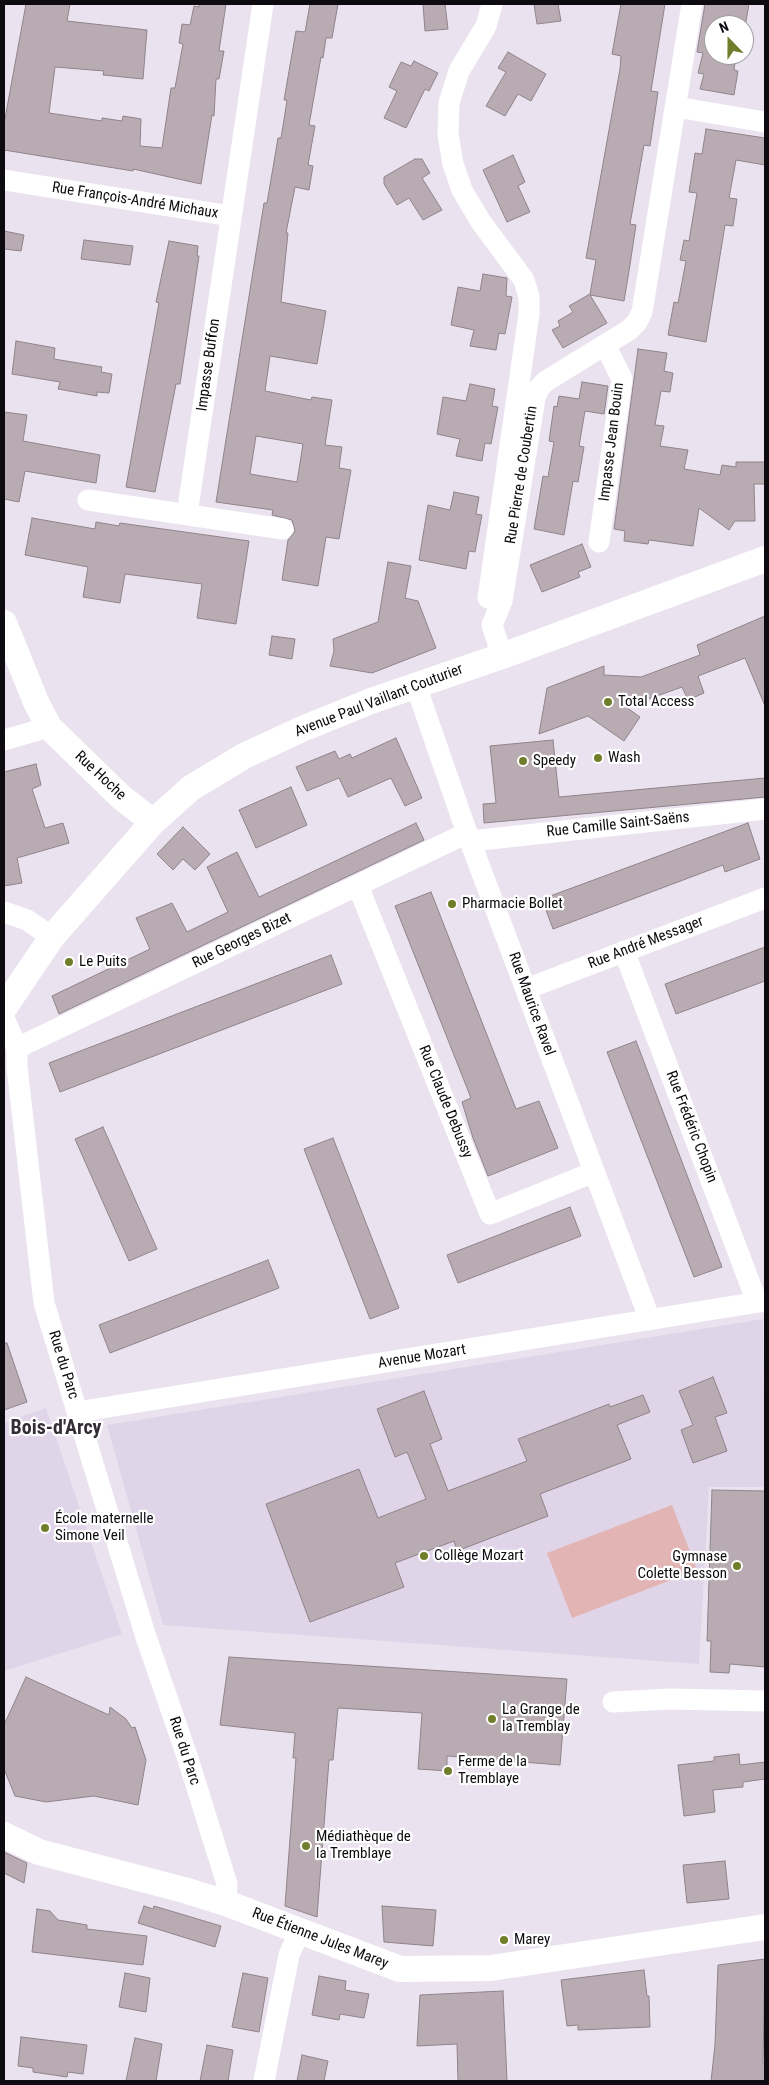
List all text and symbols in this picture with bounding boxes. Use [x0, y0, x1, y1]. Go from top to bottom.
north arrow [704, 15, 754, 65]
text: N [717, 18, 731, 36]
street label: Rue François-André Michaux [51, 179, 219, 223]
street label: Impasse Buffon [194, 317, 224, 413]
street label: Impasse Jean Bouin [596, 382, 628, 502]
street label: Rue Pierre de Coubertin [502, 405, 542, 545]
street label: Avenue Paul Vaillant Couturier [292, 661, 466, 741]
place label: Total Access [618, 693, 694, 711]
marker: Total Access [602, 696, 614, 708]
street label: Rue Hoche [71, 748, 129, 804]
place label: Wash [608, 749, 640, 767]
place label: Speedy [533, 752, 576, 770]
marker: Wash [592, 752, 604, 764]
marker: Speedy [517, 755, 529, 767]
street label: Rue Camille Saint-Saëns [546, 809, 690, 841]
place label: Pharmacie Bollet [462, 895, 563, 913]
marker: Pharmacie Bollet [446, 898, 458, 910]
street label: Rue Georges Bizet [190, 909, 294, 973]
street label: Rue André Messager [586, 913, 706, 973]
street label: Rue Maurice Ravel [504, 950, 558, 1058]
place label: Le Puits [79, 953, 127, 971]
marker: Le Puits [63, 956, 75, 968]
street label: Rue Claude Debussy [414, 1043, 476, 1161]
street label: Rue Frédéric Chopin [661, 1069, 721, 1185]
street label: Rue du Parc [44, 1329, 82, 1401]
street label: Avenue Mozart [377, 1341, 467, 1373]
district label: Bois-d'Arcy [11, 1417, 101, 1441]
place label: École maternelle Simone Veil [55, 1510, 153, 1545]
marker: École maternelle Simone Veil [39, 1522, 51, 1534]
place label: Collège Mozart [434, 1547, 524, 1565]
place label: Gymnase Colette Besson [637, 1548, 727, 1583]
marker: Collège Mozart [418, 1550, 430, 1562]
marker: Gymnase Colette Besson [731, 1560, 743, 1572]
place label: La Grange de la Tremblay [502, 1701, 580, 1736]
marker: La Grange de la Tremblay [486, 1713, 498, 1725]
street label: Rue du Parc [165, 1715, 203, 1787]
place label: Ferme de la Tremblaye [458, 1753, 527, 1788]
marker: Ferme de la Tremblaye [442, 1765, 454, 1777]
place label: Médiathèque de la Tremblaye [316, 1828, 411, 1863]
marker: Médiathèque de la Tremblaye [300, 1840, 312, 1852]
street label: Rue Étienne Jules Marey [249, 1905, 391, 1973]
place label: Marey [514, 1931, 550, 1949]
marker: Marey [498, 1934, 510, 1946]

